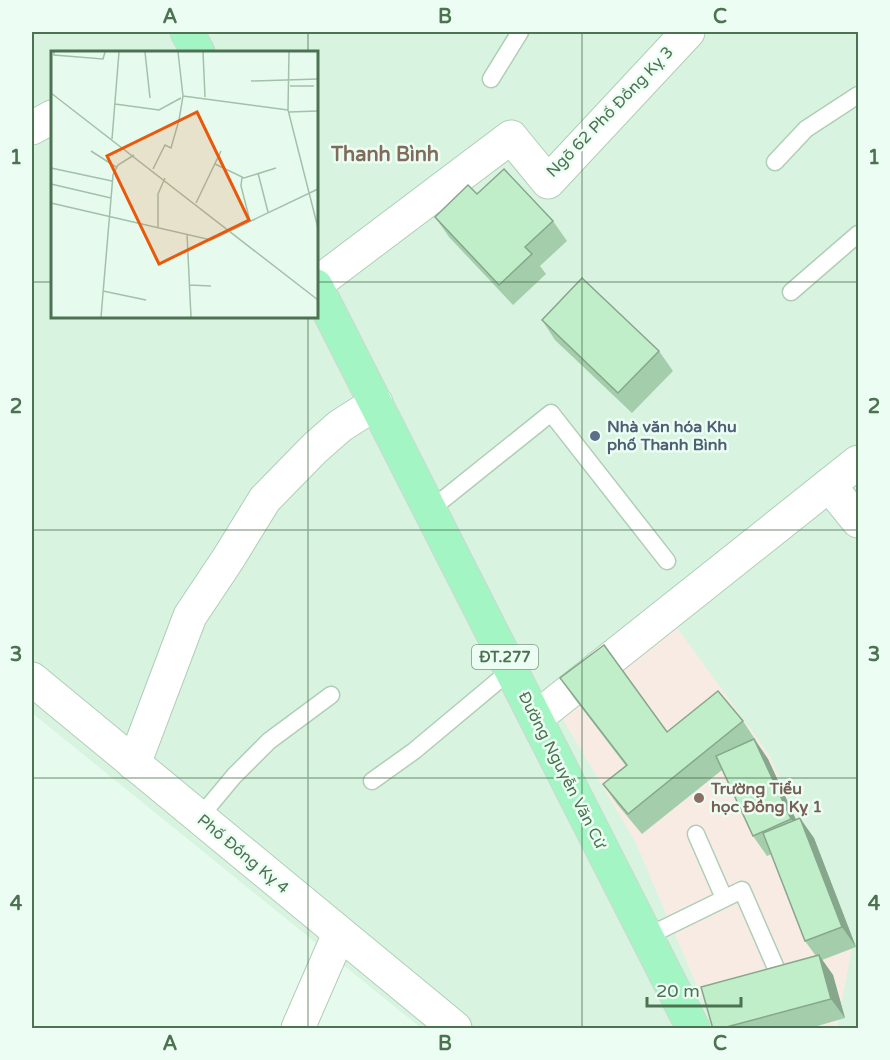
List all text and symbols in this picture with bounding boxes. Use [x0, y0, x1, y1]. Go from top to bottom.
text: A [163, 5, 178, 29]
text: B [438, 5, 452, 29]
text: C [713, 5, 727, 29]
street label: Ngõ 62 Phố Đồng Kỵ 3 [542, 42, 678, 182]
inset map [51, 51, 318, 318]
district label: Thanh Bình [330, 143, 439, 167]
text: 1 [10, 146, 22, 170]
text: 1 [868, 146, 880, 170]
text: 2 [10, 395, 22, 419]
text: 2 [868, 395, 880, 419]
place label: Nhà văn hóa Khu phố Thanh Bình [607, 417, 737, 455]
marker: Nhà văn hóa Khu phố Thanh Bình [588, 429, 602, 443]
text: 3 [10, 643, 22, 667]
text: 3 [868, 643, 880, 667]
road number: ĐT.277 [472, 645, 538, 669]
street label: Đường Nguyễn Văn Cừ [514, 688, 611, 853]
place label: Trường Tiểu học Đồng Kỵ 1 [710, 779, 822, 817]
marker: Trường Tiểu học Đồng Kỵ 1 [692, 791, 706, 805]
street label: Phố Đồng Kỵ 4 [193, 810, 293, 898]
text: 4 [10, 892, 23, 916]
text: 4 [868, 892, 881, 916]
scale bar [647, 970, 742, 1008]
text: 20 m [656, 980, 700, 1002]
text: A [163, 1032, 178, 1056]
text: B [438, 1032, 452, 1056]
text: C [713, 1032, 727, 1056]

